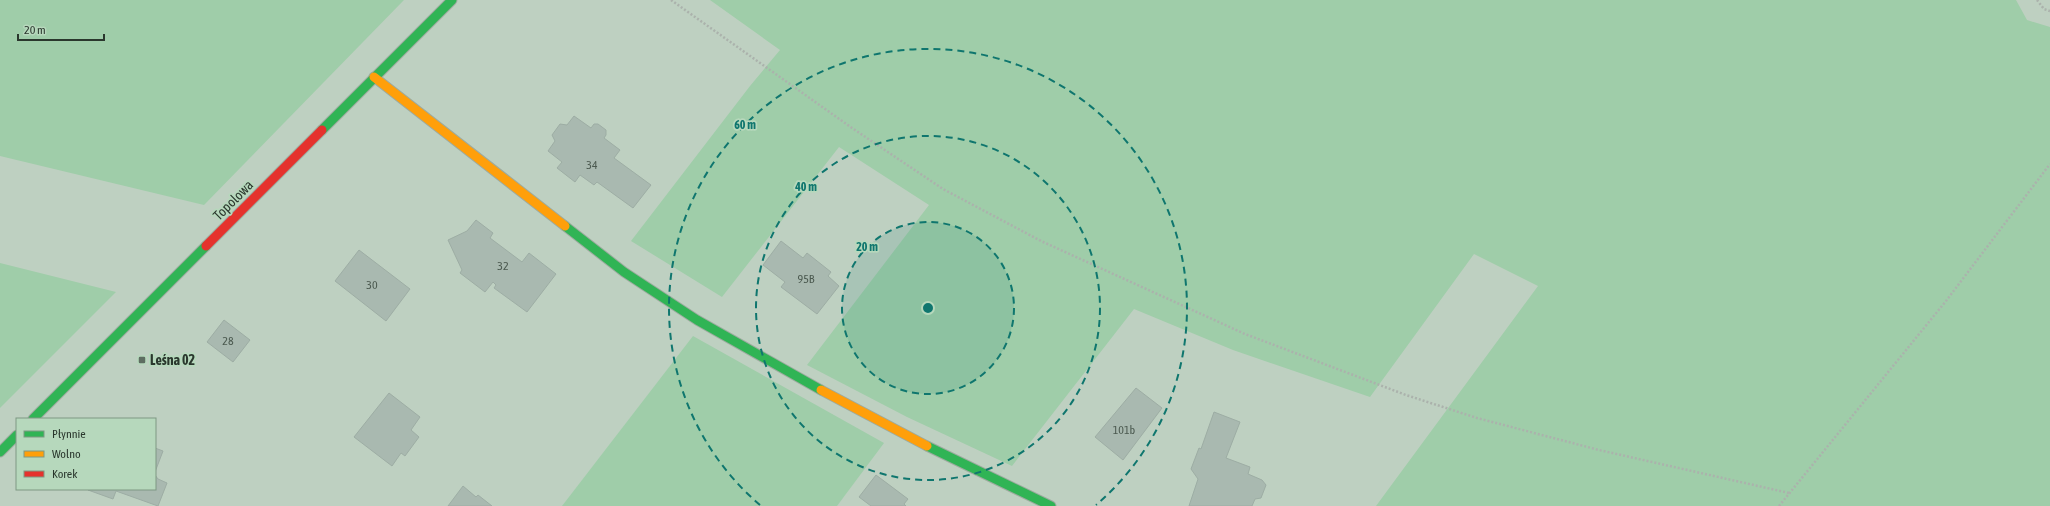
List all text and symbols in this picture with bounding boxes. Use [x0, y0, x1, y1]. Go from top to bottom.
scale bar [18, 16, 104, 42]
text: 20 m [24, 23, 46, 37]
text: 60 m [734, 118, 756, 132]
house number: 34 [586, 158, 598, 172]
street label: Topolowa [210, 177, 256, 223]
text: 40 m [794, 180, 817, 194]
text: 20 m [856, 240, 878, 254]
house number: 32 [497, 259, 509, 273]
house number: 95B [798, 272, 815, 286]
house number: 30 [366, 278, 378, 292]
centre of rings [921, 301, 935, 315]
house number: 28 [222, 334, 234, 348]
place label: Leśna 02 [150, 352, 196, 368]
marker: Leśna 02 [137, 355, 147, 365]
legend [16, 418, 156, 490]
house number: 101b [1113, 423, 1136, 437]
text: Płynnie [52, 427, 86, 441]
text: Wolno [52, 447, 81, 461]
text: Korek [52, 467, 78, 481]

